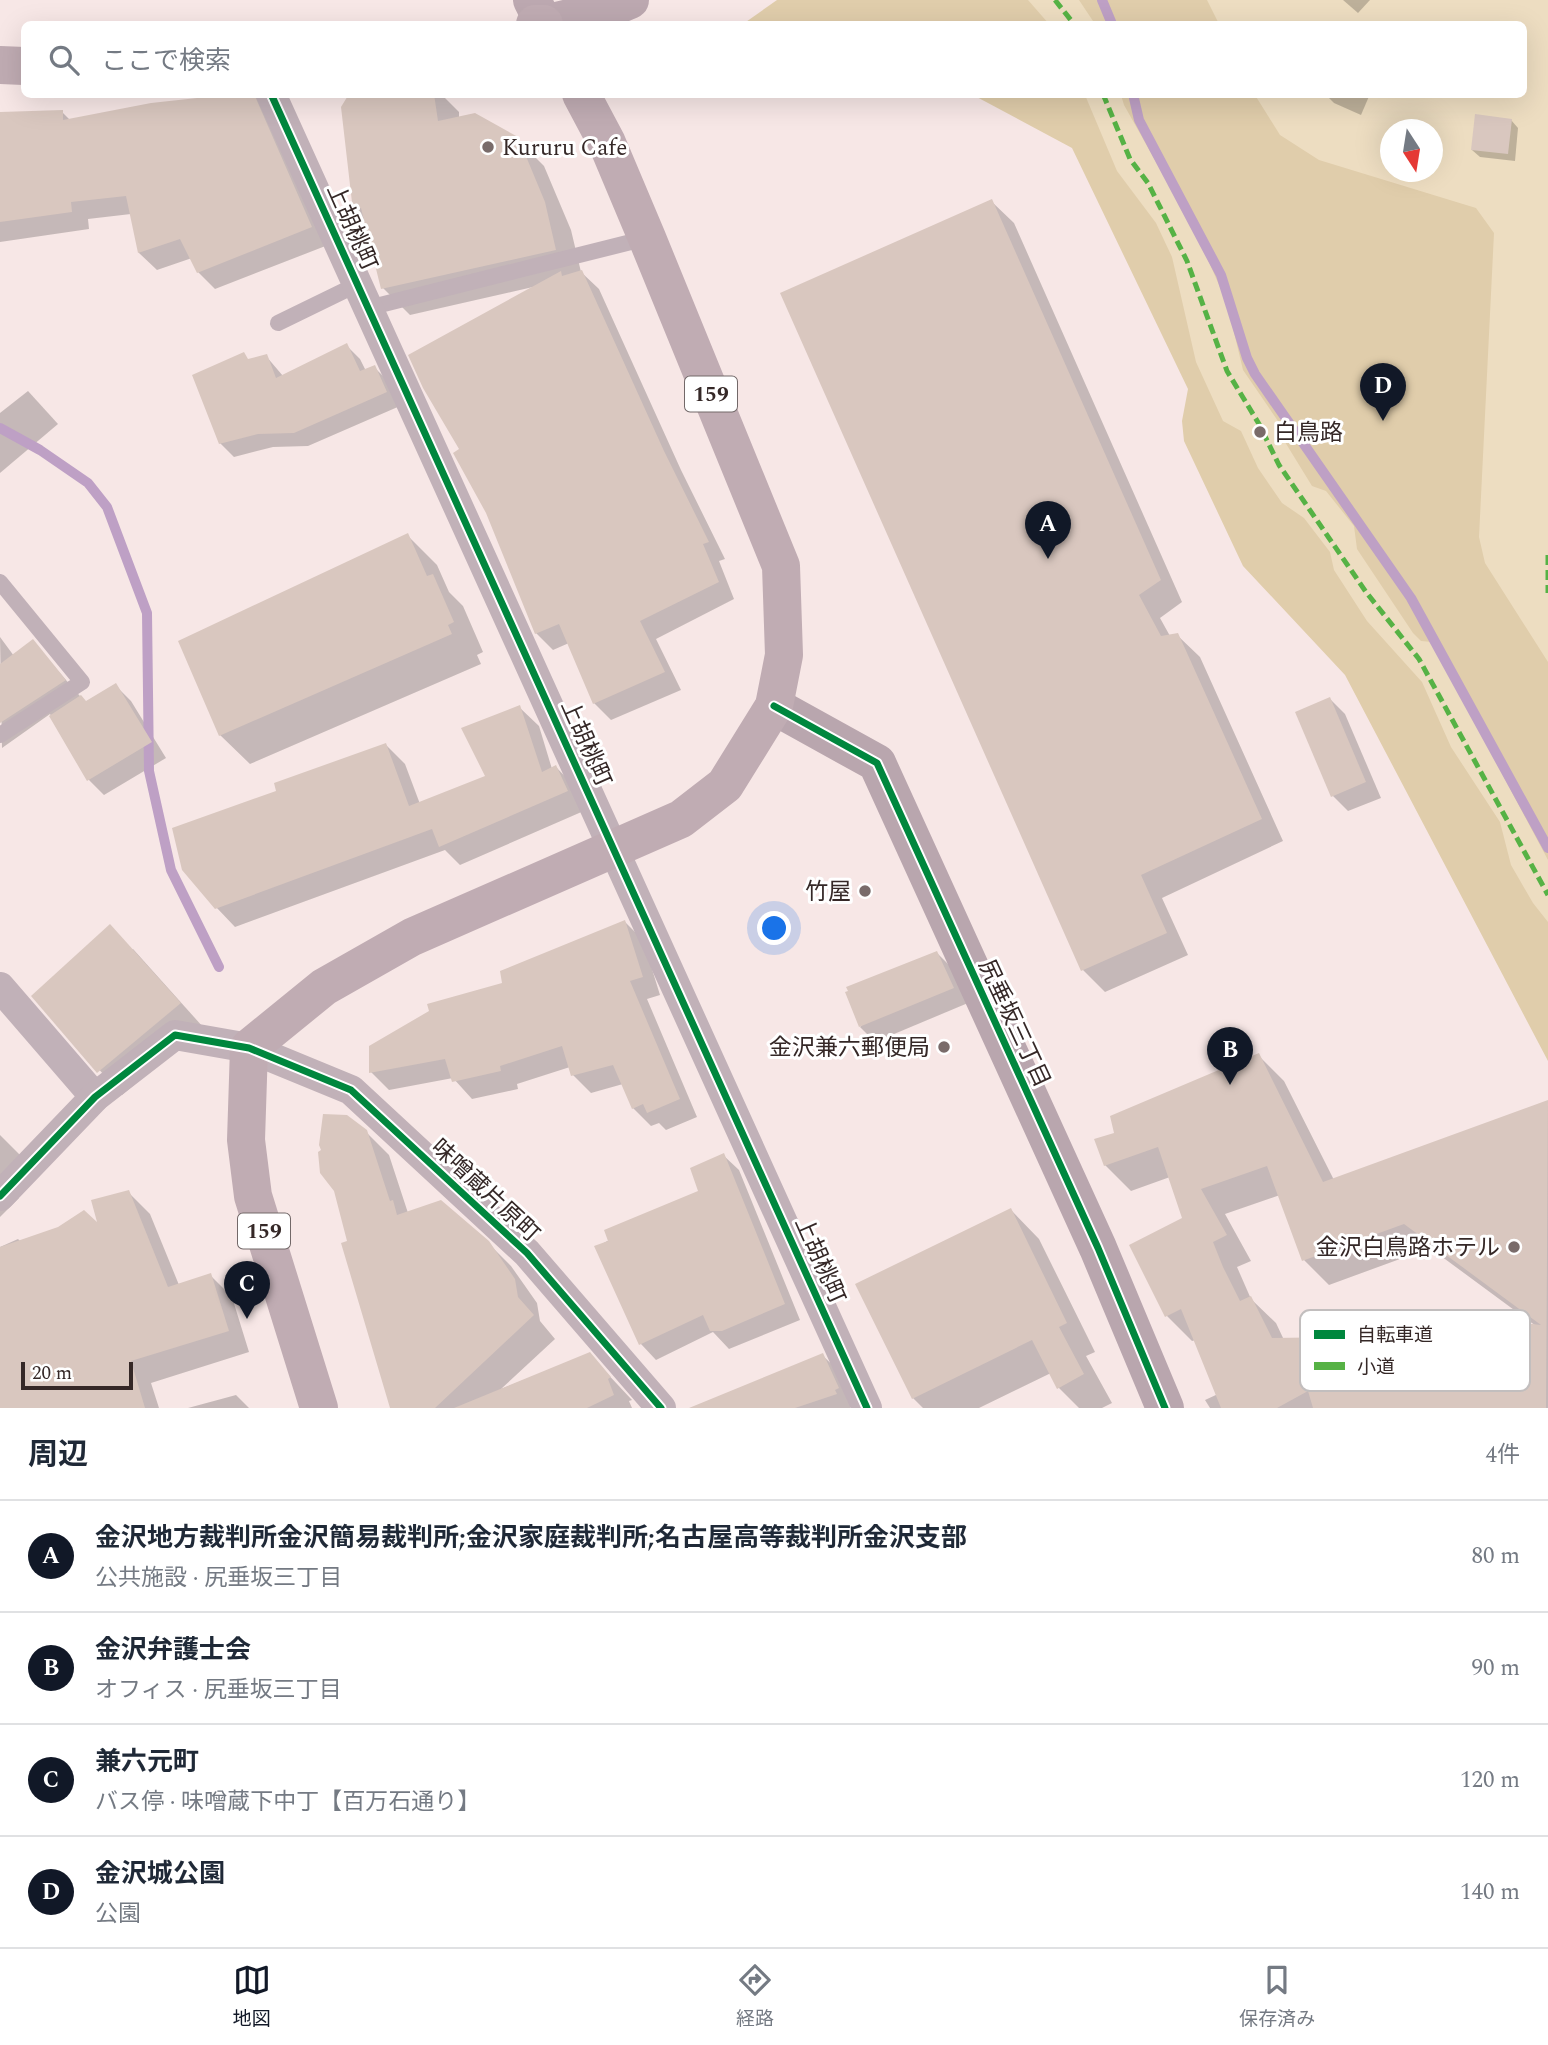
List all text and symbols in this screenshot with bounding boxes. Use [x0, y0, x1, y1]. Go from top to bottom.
search box [21, 21, 1527, 98]
icon: search [45, 41, 83, 79]
text: ここで検索 [101, 41, 231, 81]
north arrow [1380, 119, 1443, 182]
place label: Kururu Cafe [502, 131, 627, 166]
marker: Kururu Cafe [480, 139, 496, 155]
street label: 上胡桃町 [317, 178, 386, 277]
pin: D [1360, 363, 1406, 421]
road number: 159 [685, 376, 737, 412]
place label: 白鳥路 [1274, 416, 1343, 451]
marker: 白鳥路 [1252, 424, 1268, 440]
pin: A [1025, 501, 1071, 559]
street label: 上胡桃町 [551, 694, 620, 793]
place label: 竹屋 [805, 875, 851, 910]
marker: 竹屋 [857, 883, 873, 899]
your location [757, 911, 791, 945]
street label: 尻垂坂三丁目 [969, 954, 1059, 1094]
pin: B [1207, 1027, 1253, 1085]
place label: 金沢兼六郵便局 [769, 1031, 930, 1066]
marker: 金沢兼六郵便局 [936, 1039, 952, 1055]
street label: 味噌蔵片原町 [423, 1131, 547, 1251]
street label: 上胡桃町 [785, 1211, 854, 1310]
road number: 159 [238, 1214, 290, 1248]
place label: 金沢白鳥路ホテル [1316, 1231, 1500, 1266]
marker: 金沢白鳥路ホテル [1506, 1239, 1522, 1255]
pin: C [224, 1261, 270, 1319]
legend [1300, 1310, 1530, 1391]
text: 自転車道 [1357, 1321, 1433, 1350]
text: 小道 [1357, 1353, 1395, 1382]
scale bar [21, 1359, 133, 1391]
text: 20 m [32, 1359, 72, 1388]
text: 周辺 [28, 1432, 88, 1478]
text: 4件 [1486, 1438, 1520, 1473]
text: 金沢地方裁判所金沢簡易裁判所;金沢家庭裁判所;名古屋高等裁判所金沢支部 [95, 1518, 967, 1558]
text: A [42, 1539, 60, 1574]
text: 80 m [1471, 1539, 1520, 1574]
text: 公共施設 · 尻垂坂三丁目 [95, 1561, 342, 1596]
text: 金沢弁護士会 [95, 1630, 251, 1670]
text: B [43, 1651, 59, 1686]
text: 90 m [1471, 1651, 1520, 1686]
text: オフィス · 尻垂坂三丁目 [95, 1673, 342, 1708]
text: 兼六元町 [95, 1742, 199, 1782]
text: C [43, 1763, 59, 1798]
text: 120 m [1460, 1763, 1520, 1798]
text: バス停 · 味噌蔵下中丁【百万石通り】 [95, 1785, 480, 1820]
text: 金沢城公園 [95, 1854, 225, 1894]
text: D [42, 1875, 60, 1910]
text: 140 m [1460, 1875, 1520, 1910]
text: 公園 [95, 1897, 141, 1932]
tab: 地図 [233, 1961, 271, 2034]
tab: 経路 [736, 1961, 774, 2034]
tab: 保存済み [1239, 1961, 1315, 2034]

